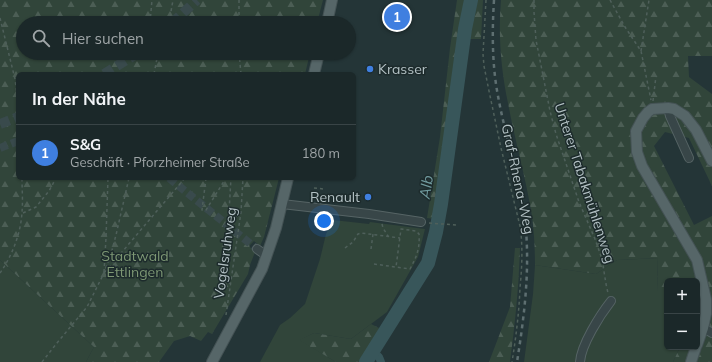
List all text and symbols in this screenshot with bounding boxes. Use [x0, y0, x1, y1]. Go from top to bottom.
pin: 1 [384, 2, 410, 32]
search box [16, 16, 356, 60]
icon: search [30, 27, 52, 49]
text: Hier suchen [62, 29, 144, 48]
place label: Krasser [378, 60, 428, 78]
marker: Krasser [365, 64, 375, 74]
text: In der Nähe [32, 88, 126, 109]
street label: Unterer Tabakmühlenweg [551, 100, 619, 266]
street label: Graf-Rhena-Weg [498, 122, 538, 236]
text: S&G [70, 135, 101, 154]
text: 1 [41, 145, 49, 161]
text: 180 m [302, 145, 340, 161]
text: Geschäft · Pforzheimer Straße [70, 154, 250, 170]
water label: Alb [415, 174, 437, 201]
place label: Renault [310, 188, 360, 206]
marker: Renault [363, 192, 373, 202]
street label: Vogelsruhweg [210, 206, 240, 300]
your location [314, 211, 334, 231]
park label: Stadtwald Ettlingen [101, 247, 169, 281]
map controls [664, 278, 700, 350]
button: + [664, 278, 700, 314]
button: − [664, 314, 700, 350]

